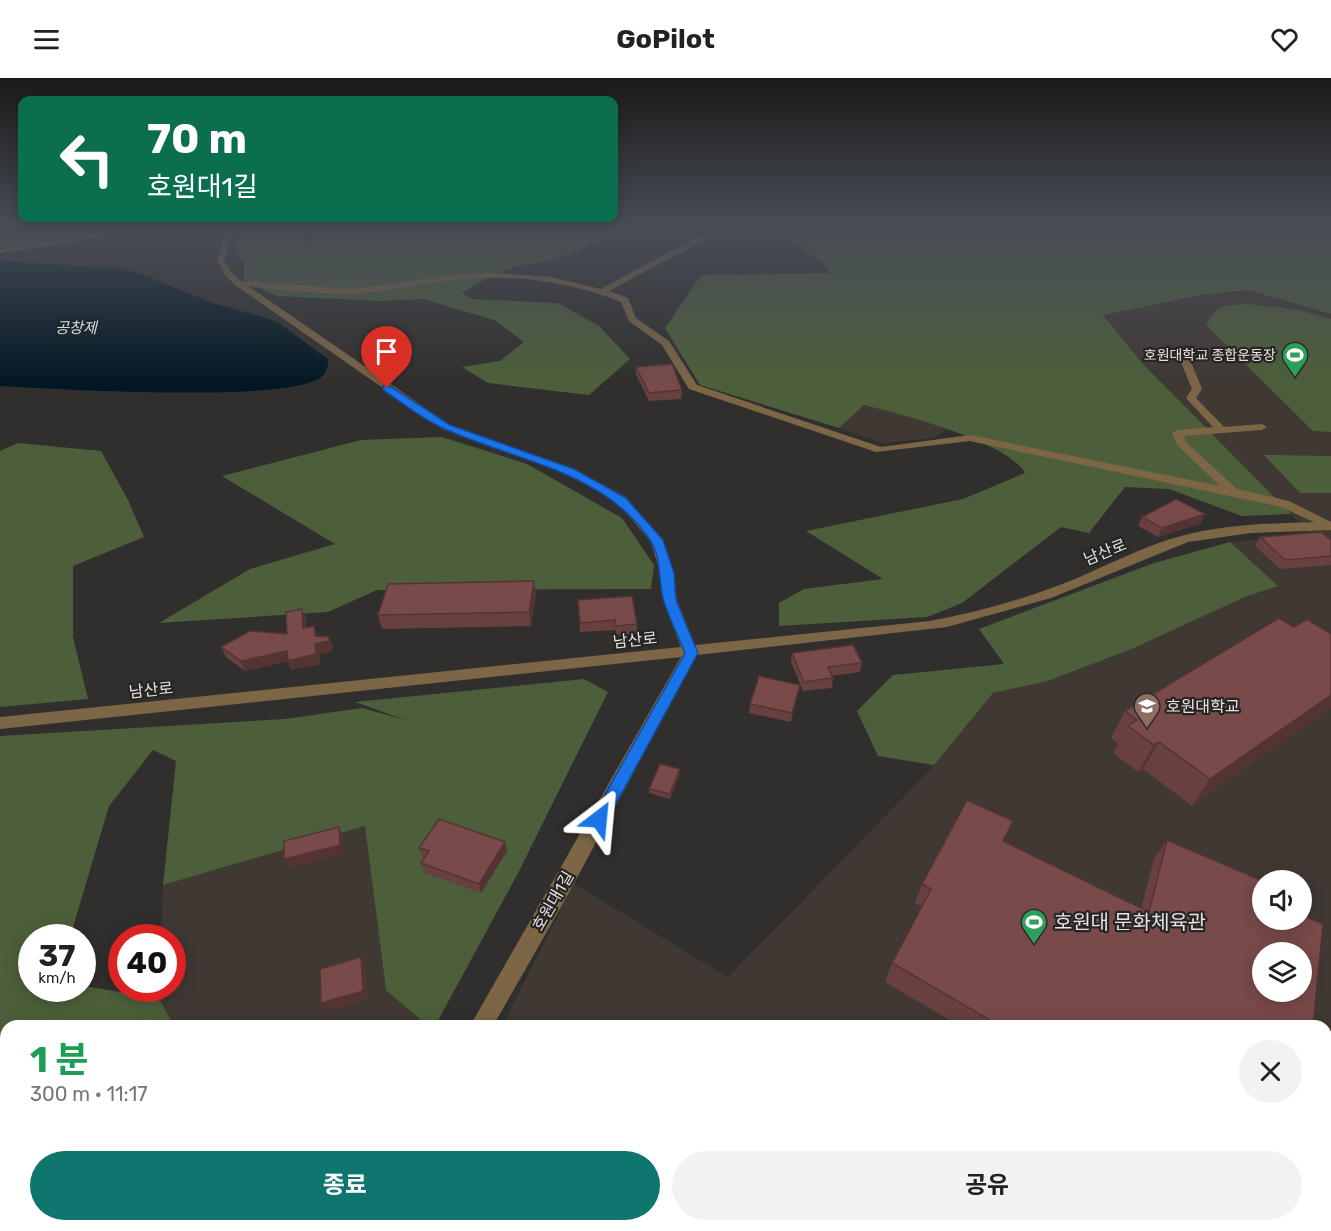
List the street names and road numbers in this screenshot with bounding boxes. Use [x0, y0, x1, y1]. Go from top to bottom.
street label: 남산로 [1081, 535, 1129, 569]
street label: 남산로 [612, 628, 658, 652]
street label: 남산로 [128, 678, 174, 702]
street label: 호원대1길 [528, 868, 578, 934]

